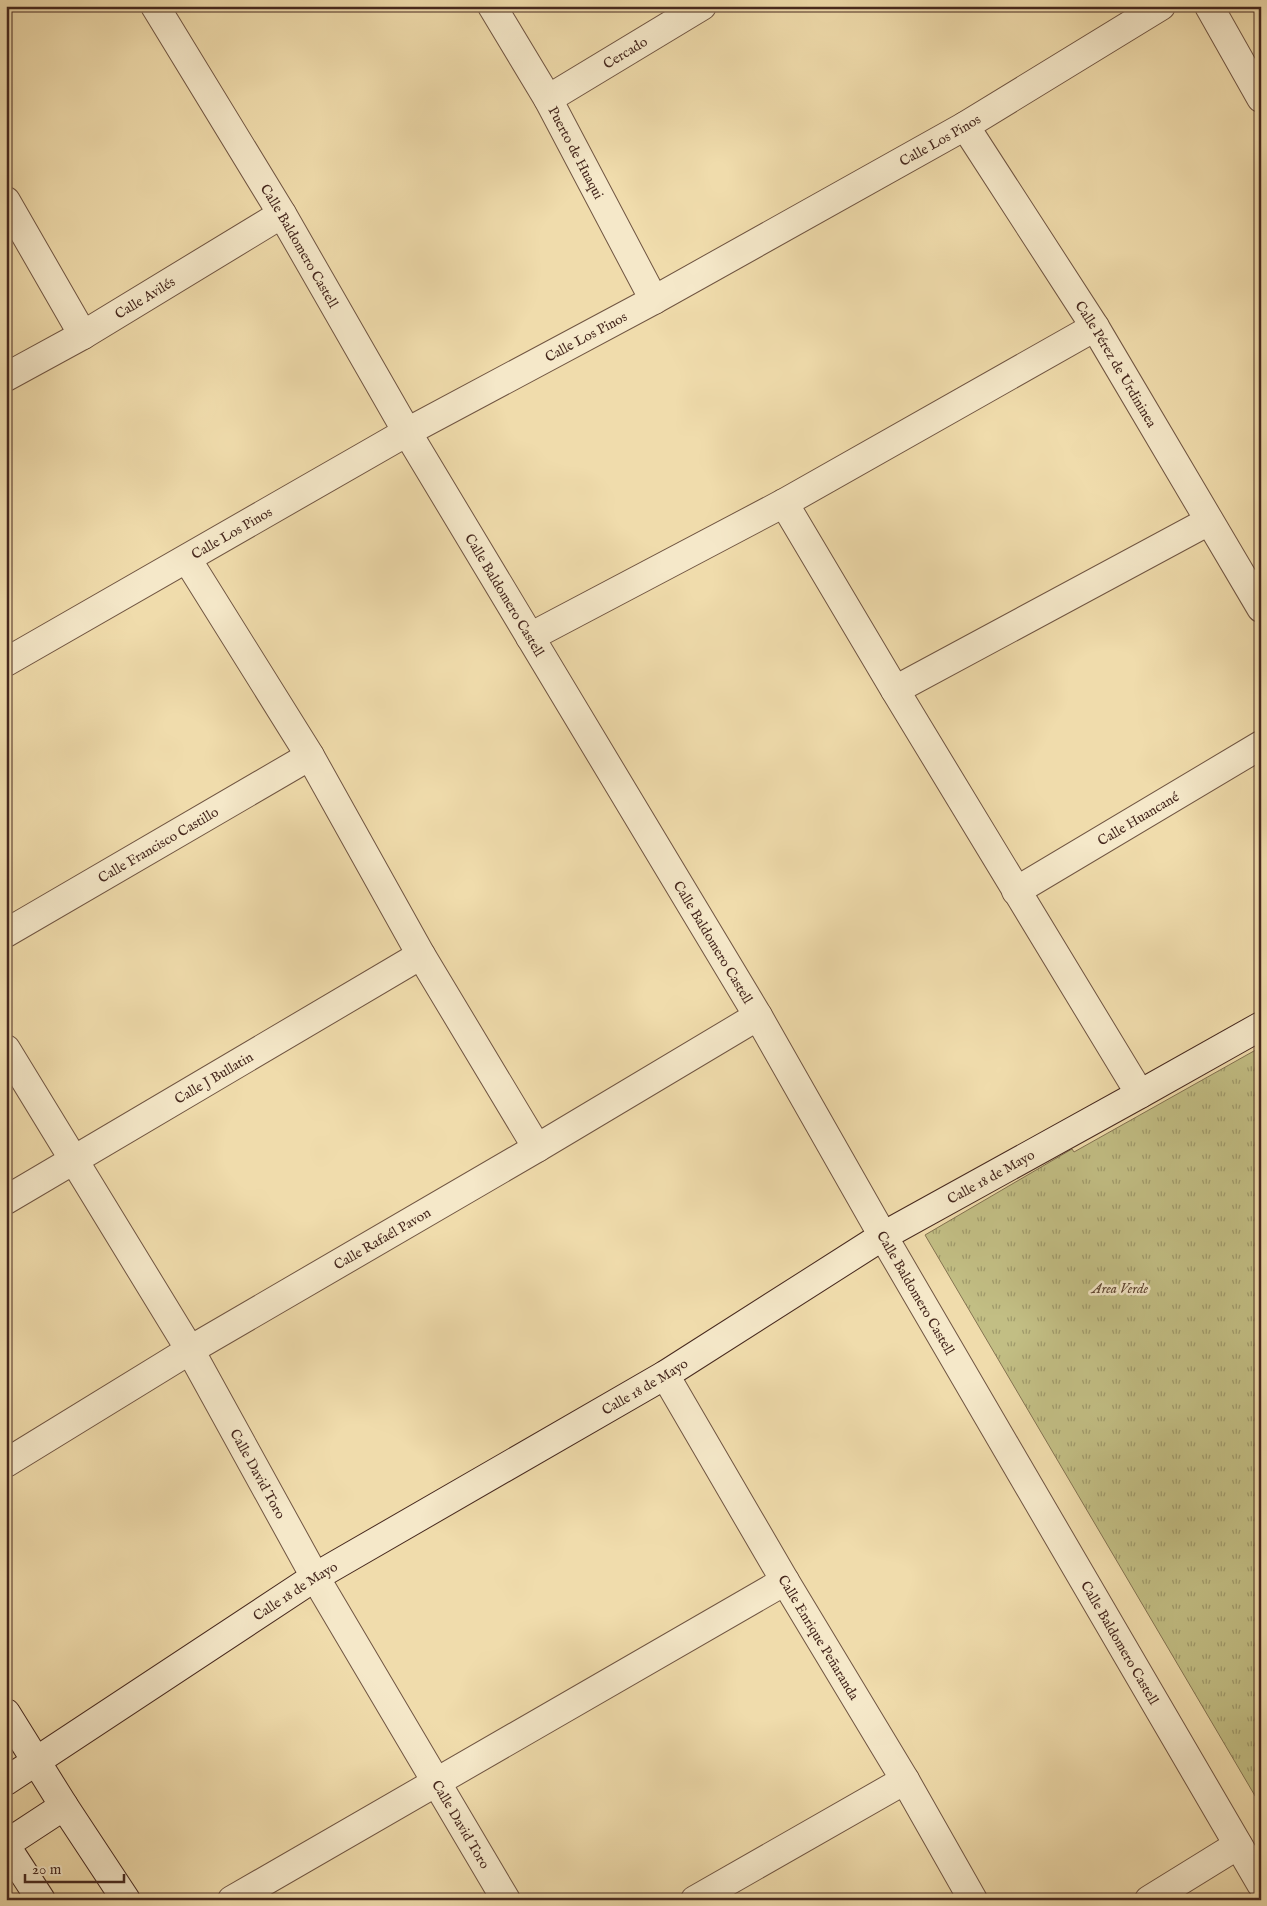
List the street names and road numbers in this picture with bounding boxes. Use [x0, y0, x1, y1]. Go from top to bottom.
street label: Cercado [600, 33, 651, 74]
street label: Puerto de Huaqui [543, 103, 607, 203]
street label: Calle Los Pinos [897, 110, 984, 171]
street label: Calle Baldomero Castell [256, 181, 342, 311]
street label: Calle Avilés [112, 273, 179, 324]
street label: Calle Pérez de Urdininea [1070, 298, 1161, 432]
street label: Calle Los Pinos [542, 308, 631, 367]
street label: Calle Los Pinos [188, 503, 276, 564]
street label: Calle Baldomero Castell [460, 531, 548, 660]
street label: Calle Huancané [1094, 788, 1183, 850]
street label: Calle Francisco Castillo [95, 803, 223, 887]
street label: Calle Baldomero Castell [669, 878, 757, 1007]
street label: Calle J Bullatin [171, 1048, 257, 1109]
street label: Calle 18 de Mayo [944, 1146, 1038, 1209]
street label: Calle Rafaél Pavon [331, 1204, 435, 1274]
street label: Calle Baldomero Castell [872, 1228, 958, 1358]
street label: Calle 18 de Mayo [599, 1354, 692, 1420]
street label: Calle David Toro [225, 1426, 289, 1523]
street label: Calle 18 de Mayo [250, 1558, 341, 1625]
street label: Calle Enrique Peñaranda [773, 1572, 863, 1704]
street label: Calle Baldomero Castell [1076, 1578, 1162, 1708]
street label: Calle David Toro [427, 1777, 494, 1873]

